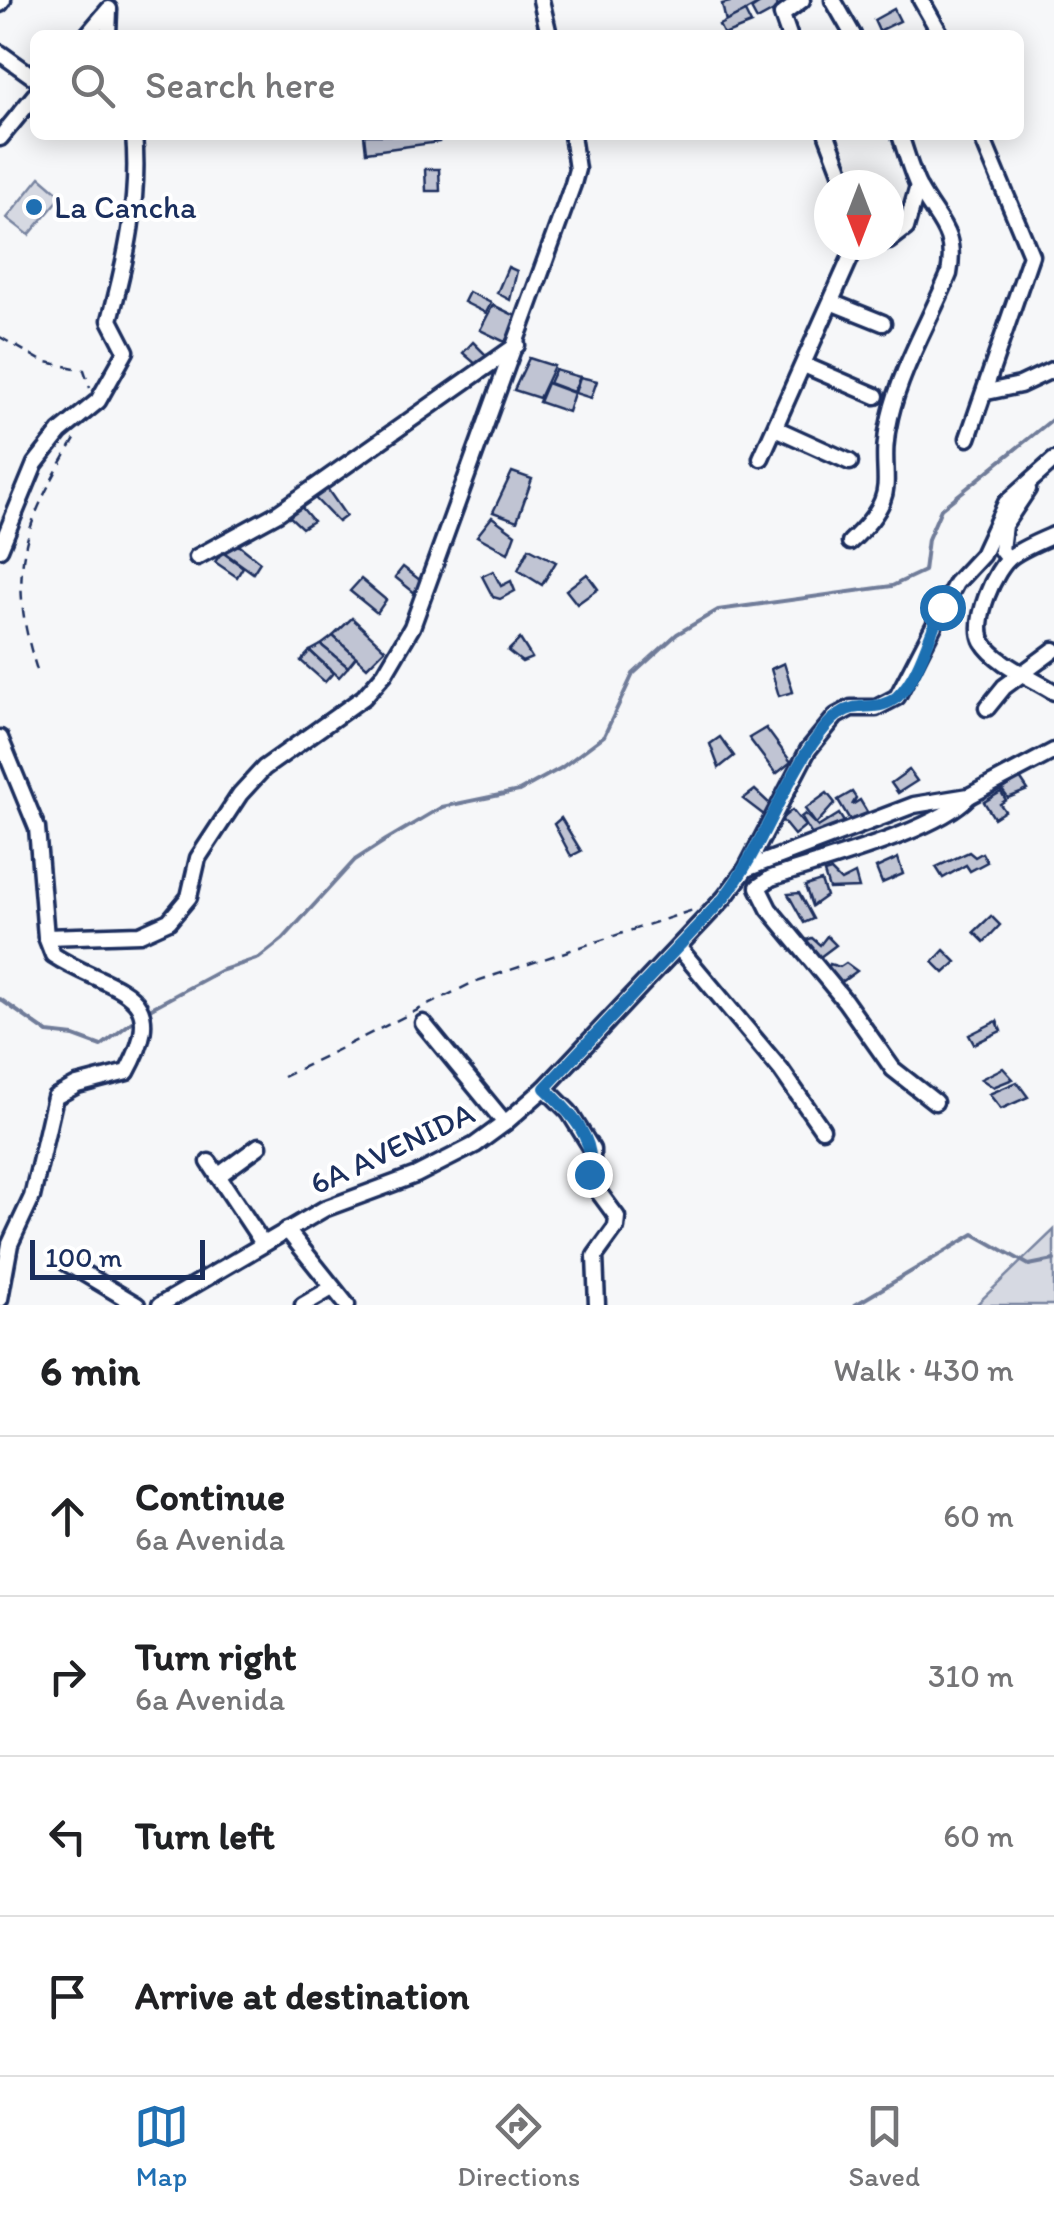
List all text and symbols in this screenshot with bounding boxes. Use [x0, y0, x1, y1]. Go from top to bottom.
search box [30, 30, 1024, 140]
icon: search [65, 58, 120, 113]
text: Search here [145, 62, 336, 108]
north arrow [814, 170, 904, 260]
place label: La Cancha [54, 188, 197, 226]
marker: La Cancha [23, 196, 45, 218]
route start [920, 585, 966, 631]
street label: 6A AVENIDA [304, 1093, 480, 1203]
route end [567, 1152, 613, 1198]
scale bar [30, 1235, 205, 1280]
text: 100 m [45, 1240, 122, 1274]
text: 6 min [40, 1345, 140, 1396]
text: Walk · 430 m [833, 1351, 1014, 1389]
text: Continue [135, 1474, 285, 1520]
icon: ahead [40, 1489, 95, 1544]
text: 60 m [943, 1497, 1014, 1535]
text: 6a Avenida [135, 1520, 285, 1558]
text: Turn right [135, 1634, 297, 1680]
icon: right [40, 1649, 95, 1704]
text: 310 m [928, 1657, 1014, 1695]
text: 6a Avenida [135, 1680, 285, 1718]
icon: left [40, 1809, 95, 1864]
text: Turn left [135, 1813, 275, 1859]
text: 60 m [943, 1817, 1014, 1855]
icon: arrive [40, 1969, 95, 2024]
text: Arrive at destination [135, 1973, 470, 2019]
tab: Map [134, 2099, 189, 2193]
tab: Directions [457, 2099, 580, 2193]
tab: Saved [848, 2099, 920, 2193]

